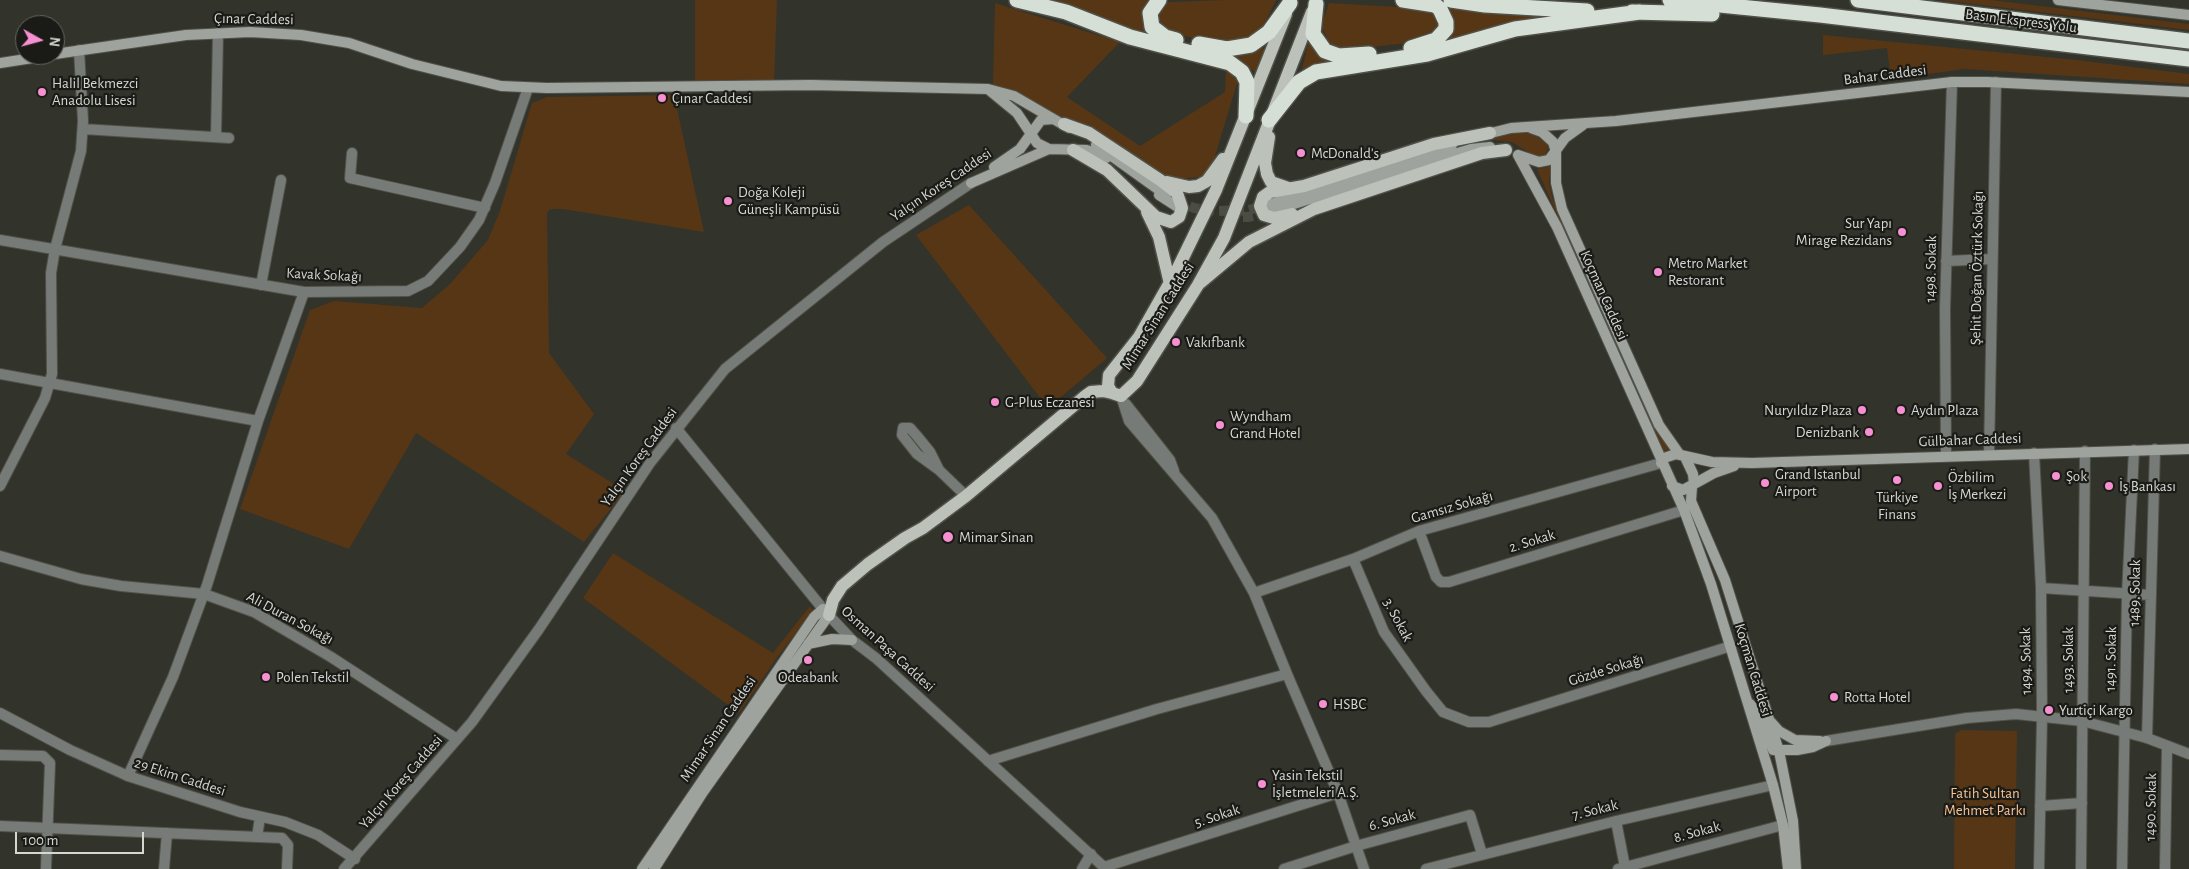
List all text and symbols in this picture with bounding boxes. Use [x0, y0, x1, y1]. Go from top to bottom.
street label: Basın Ekspress Yolu [1964, 5, 2078, 37]
street label: Çınar Caddesi [214, 9, 294, 29]
north arrow [15, 15, 65, 65]
text: N [46, 36, 61, 47]
street label: Bahar Caddesi [1843, 61, 1927, 89]
place label: Halil Bekmezci Anadolu Lisesi [52, 74, 138, 109]
marker: Halil Bekmezci Anadolu Lisesi [36, 86, 48, 98]
place label: Çınar Caddesi [672, 89, 752, 107]
marker: Çınar Caddesi [656, 92, 668, 104]
street label: Yalçın Koreş Caddesi [887, 144, 995, 226]
place label: McDonald's [1311, 144, 1379, 162]
marker: McDonald's [1295, 147, 1307, 159]
place label: Doğa Koleji Güneşli Kampüsü [738, 183, 840, 218]
street label: Şehit Doğan Öztürk Sokağı [1967, 191, 1987, 345]
marker: Doğa Koleji Güneşli Kampüsü [722, 195, 734, 207]
place label: Sur Yapı Mirage Rezidans [1796, 214, 1892, 249]
marker: Sur Yapı Mirage Rezidans [1896, 226, 1908, 238]
street label: 1498. Sokak [1921, 235, 1941, 303]
street label: Koçman Caddesi [1576, 247, 1632, 343]
place label: Metro Market Restorant [1668, 254, 1748, 289]
street label: Mimar Sinan Caddesi [1118, 259, 1198, 373]
street label: Kavak Sokağı [286, 264, 362, 286]
marker: Metro Market Restorant [1652, 266, 1664, 278]
place label: Vakıfbank [1186, 333, 1245, 351]
marker: Vakıfbank [1170, 336, 1182, 348]
place label: G-Plus Eczanesi [1005, 393, 1095, 411]
marker: G-Plus Eczanesi [989, 396, 1001, 408]
place label: Nuryıldız Plaza [1764, 401, 1852, 419]
place label: Aydın Plaza [1911, 401, 1979, 419]
street label: Yalçın Koreş Caddesi [597, 404, 681, 510]
marker: Nuryıldız Plaza [1856, 404, 1868, 416]
marker: Aydın Plaza [1895, 404, 1907, 416]
place label: Wyndham Grand Hotel [1230, 407, 1301, 442]
marker: Wyndham Grand Hotel [1214, 419, 1226, 431]
place label: Denizbank [1796, 423, 1859, 441]
marker: Denizbank [1863, 426, 1875, 438]
street label: Gülbahar Caddesi [1918, 429, 2022, 451]
place label: Grand Istanbul Airport [1775, 465, 1861, 500]
place label: Şok [2066, 467, 2087, 485]
place label: Özbilim İş Merkezi [1948, 468, 2006, 503]
marker: Şok [2050, 470, 2062, 482]
marker: Türkiye Finans [1891, 474, 1903, 486]
marker: Grand Istanbul Airport [1759, 477, 1771, 489]
place label: İş Bankası [2119, 477, 2176, 495]
marker: Özbilim İş Merkezi [1932, 480, 1944, 492]
marker: İş Bankası [2103, 480, 2115, 492]
street label: Gamsız Sokağı [1409, 487, 1495, 527]
place label: Türkiye Finans [1876, 488, 1918, 523]
street label: 2. Sokak [1507, 525, 1557, 557]
place label: Mimar Sinan [959, 528, 1034, 546]
marker: Mimar Sinan [941, 530, 955, 544]
street label: 1489. Sokak [2125, 559, 2145, 627]
street label: Ali Duran Sokağı [243, 588, 337, 648]
street label: 3. Sokak [1379, 595, 1417, 645]
street label: Osman Paşa Caddesi [837, 602, 939, 696]
street label: Koçman Caddesi [1730, 621, 1776, 719]
street label: 1491. Sokak [2101, 626, 2121, 692]
street label: 1494. Sokak [2016, 627, 2036, 695]
street label: 1493. Sokak [2059, 627, 2077, 693]
street label: Gözde Sokağı [1566, 650, 1646, 690]
marker: Odeabank [802, 654, 814, 666]
place label: Polen Tekstil [276, 668, 349, 686]
place label: Odeabank [778, 668, 838, 686]
marker: Polen Tekstil [260, 671, 272, 683]
street label: Mimar Sinan Caddesi [676, 673, 760, 785]
place label: Rotta Hotel [1844, 688, 1911, 706]
marker: Rotta Hotel [1828, 691, 1840, 703]
place label: HSBC [1333, 695, 1366, 713]
marker: HSBC [1317, 698, 1329, 710]
place label: Yurtiçi Kargo [2059, 701, 2133, 719]
marker: Yurtiçi Kargo [2043, 704, 2055, 716]
street label: Yalçın Koreş Caddesi [355, 731, 447, 833]
street label: 29 Ekim Caddesi [132, 754, 228, 800]
place label: Yasin Tekstil İşletmeleri A.Ş. [1272, 766, 1359, 801]
street label: 1490. Sokak [2141, 773, 2161, 841]
marker: Yasin Tekstil İşletmeleri A.Ş. [1256, 778, 1268, 790]
park label: Fatih Sultan Mehmet Parkı [1944, 784, 2026, 819]
street label: 7. Sokak [1570, 796, 1620, 824]
street label: 5. Sokak [1192, 800, 1242, 832]
street label: 6. Sokak [1367, 805, 1417, 835]
street label: 8. Sokak [1672, 817, 1722, 847]
scale bar [18, 822, 146, 854]
text: 100 m [23, 833, 58, 848]

